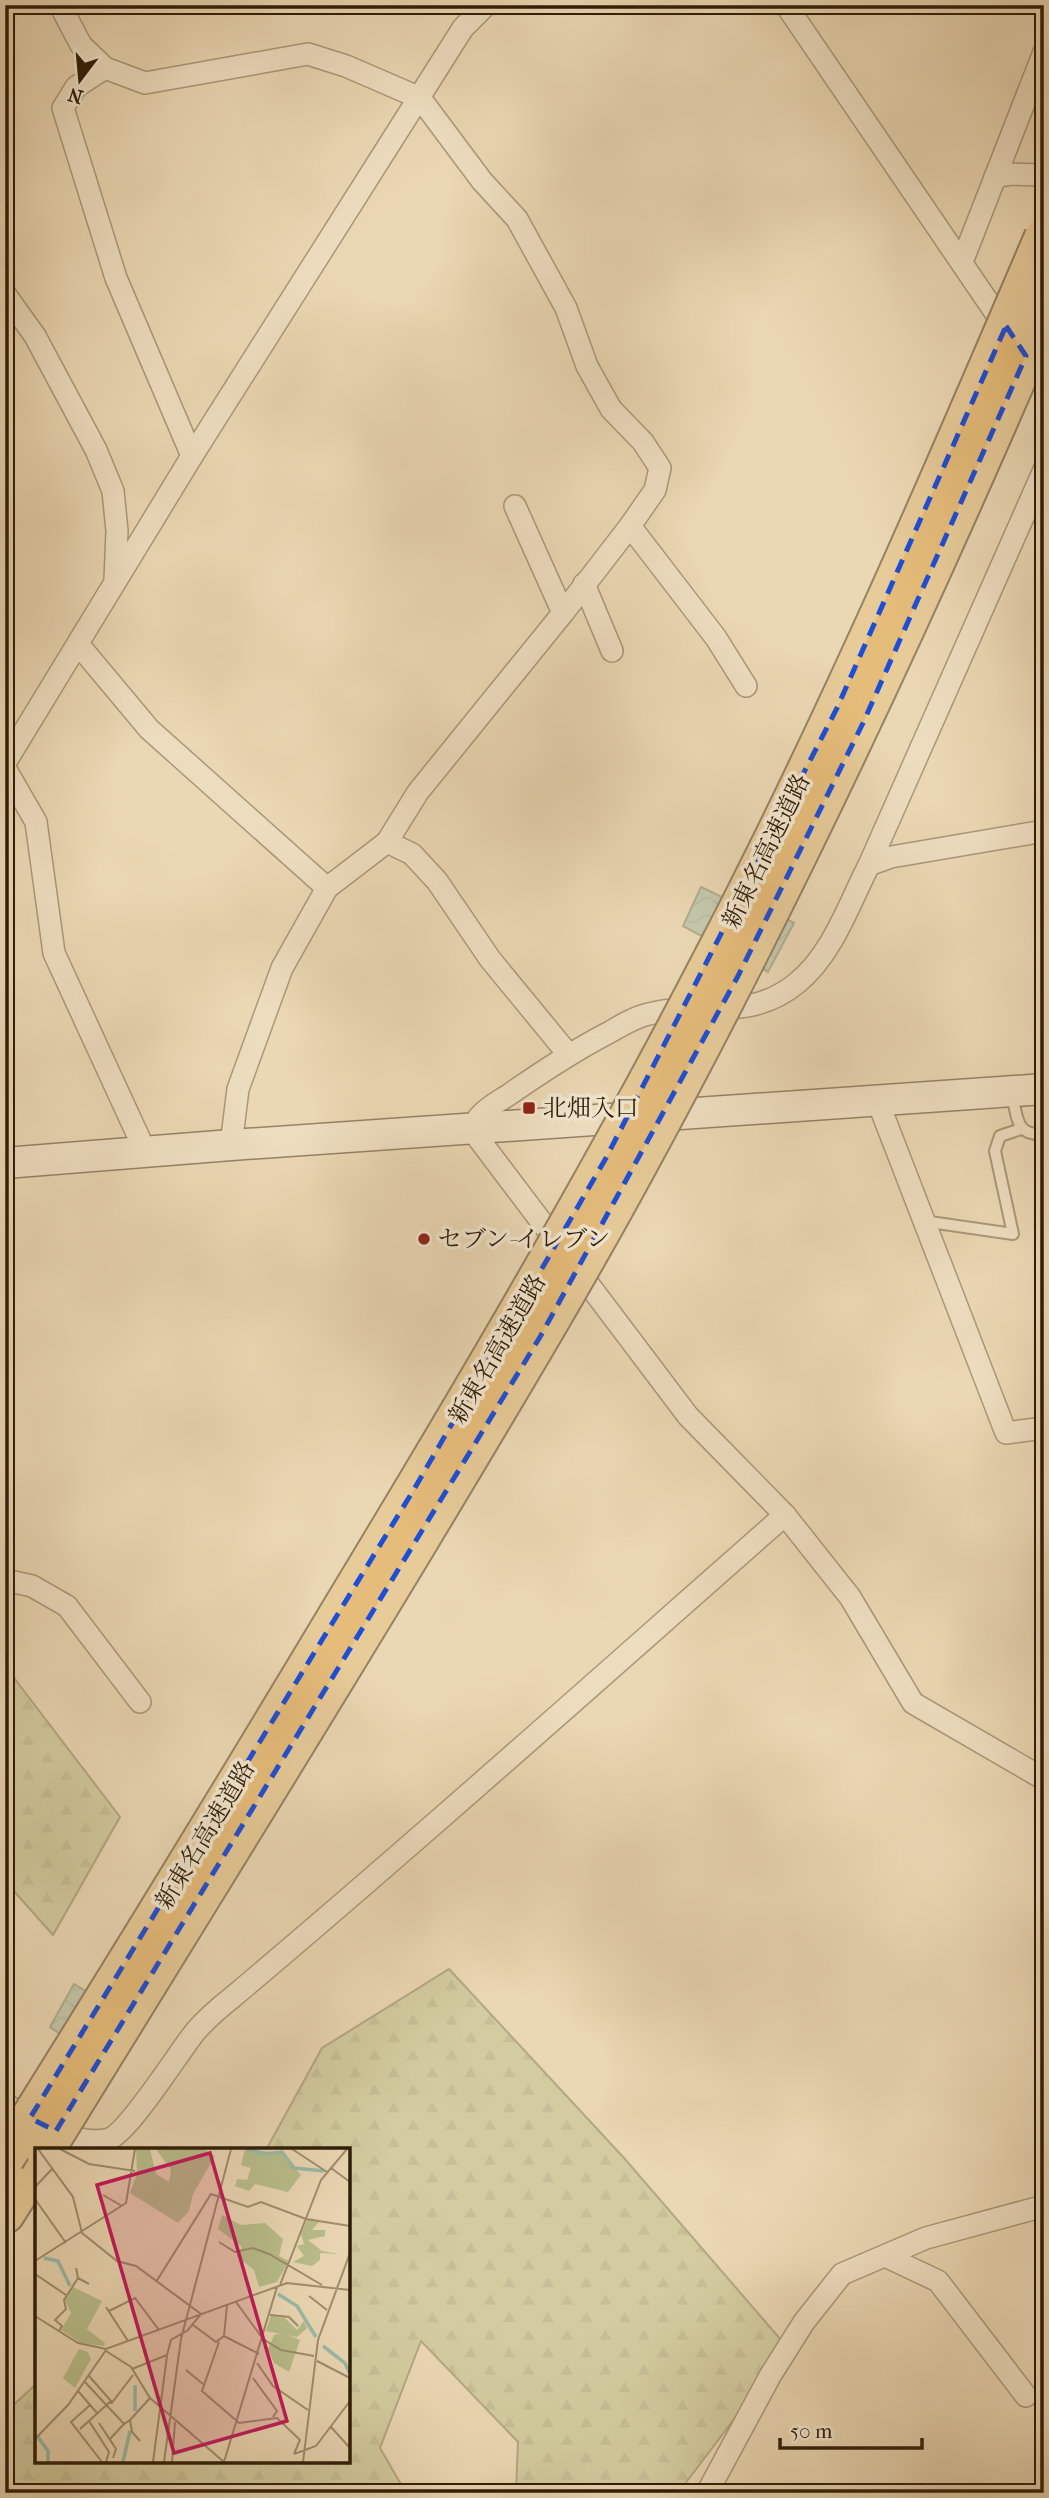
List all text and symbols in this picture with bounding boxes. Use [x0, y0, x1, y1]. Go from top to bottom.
north arrow [46, 46, 116, 116]
text: N [65, 83, 86, 108]
street label: 新東名高速道路 [717, 769, 815, 933]
place label: 北畑入口 [543, 1094, 639, 1122]
marker: 北畑入口 [521, 1100, 537, 1116]
place label: セブン-イレブン [438, 1225, 610, 1253]
marker: セブン-イレブン [416, 1231, 432, 1247]
street label: 新東名高速道路 [443, 1269, 551, 1429]
street label: 新東名高速道路 [150, 1756, 260, 1914]
inset map [35, 2148, 350, 2463]
scale bar [780, 2407, 921, 2451]
text: 50 m [790, 2419, 833, 2443]

